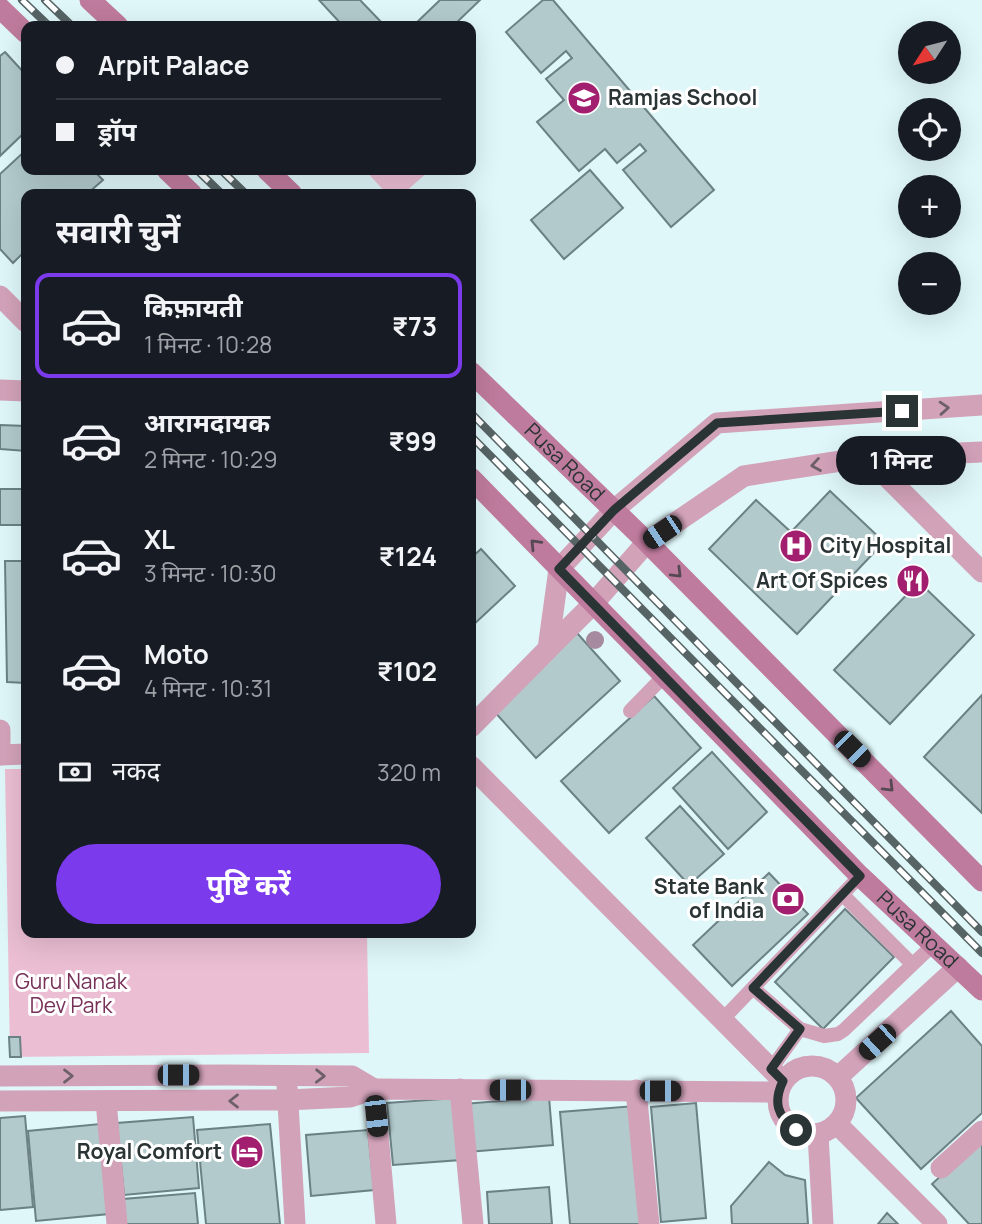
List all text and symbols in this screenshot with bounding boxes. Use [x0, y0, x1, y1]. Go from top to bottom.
north arrow [898, 21, 961, 84]
map controls [898, 21, 961, 315]
text: Arpit Palace [98, 47, 249, 83]
school or university icon: Ramjas School [565, 79, 603, 117]
place label: Ramjas School [608, 83, 757, 111]
button: locate [898, 98, 961, 161]
text: ड्रॉप [98, 113, 136, 149]
button: + [898, 175, 961, 238]
text: सवारी चुनें [56, 209, 180, 253]
button: − [898, 252, 961, 315]
text: किफ़ायती [144, 289, 243, 325]
icon: car [60, 294, 123, 357]
text: ₹73 [392, 308, 437, 344]
text: 1 मिनट · 10:28 [144, 328, 272, 360]
route end [886, 395, 918, 427]
one-way arrow [938, 401, 949, 416]
text: आरामदायक [144, 404, 270, 440]
icon: car [60, 409, 123, 472]
street label: Pusa Road [519, 416, 612, 507]
text: ₹99 [389, 423, 437, 459]
callout: 1 मिनट [837, 436, 967, 485]
text: 2 मिनट · 10:29 [144, 443, 277, 475]
text: 1 मिनट [870, 444, 932, 476]
one-way arrow [811, 457, 822, 472]
car [639, 512, 686, 552]
text: XL [144, 521, 175, 557]
icon: car [60, 524, 123, 587]
hospital icon: City Hospital [777, 527, 815, 565]
place label: City Hospital [820, 531, 951, 559]
text: ₹124 [379, 538, 437, 574]
one-way arrow [530, 539, 543, 552]
text: 3 मिनट · 10:30 [144, 557, 276, 589]
restaurant icon: Art Of Spices [894, 562, 932, 600]
one-way arrow [669, 565, 682, 578]
place label: Art Of Spices [756, 566, 888, 594]
text: Moto [144, 636, 209, 672]
icon: car [60, 639, 123, 702]
text: ₹102 [377, 653, 437, 689]
text: 4 मिनट · 10:31 [144, 672, 272, 704]
car [830, 727, 875, 771]
text: नकद [112, 752, 160, 788]
icon: cash [56, 753, 94, 791]
text: 320 m [377, 756, 441, 788]
one-way arrow [881, 779, 894, 792]
button: पुष्टि करें [56, 844, 441, 924]
place label: State Bank of India [654, 872, 765, 924]
bank icon: State Bank of India [769, 880, 807, 918]
street label: Pusa Road [871, 884, 965, 974]
park label: Guru Nanak Dev Park [15, 967, 128, 1019]
car [855, 1020, 900, 1064]
car [158, 1065, 200, 1086]
one-way arrow [63, 1068, 74, 1084]
one-way arrow [315, 1068, 326, 1084]
car [490, 1080, 532, 1101]
car [640, 1081, 682, 1102]
one-way arrow [228, 1093, 238, 1109]
car [364, 1094, 389, 1138]
route start [780, 1114, 812, 1146]
hotel icon: Royal Comfort [228, 1133, 266, 1171]
place label: Royal Comfort [77, 1137, 222, 1165]

